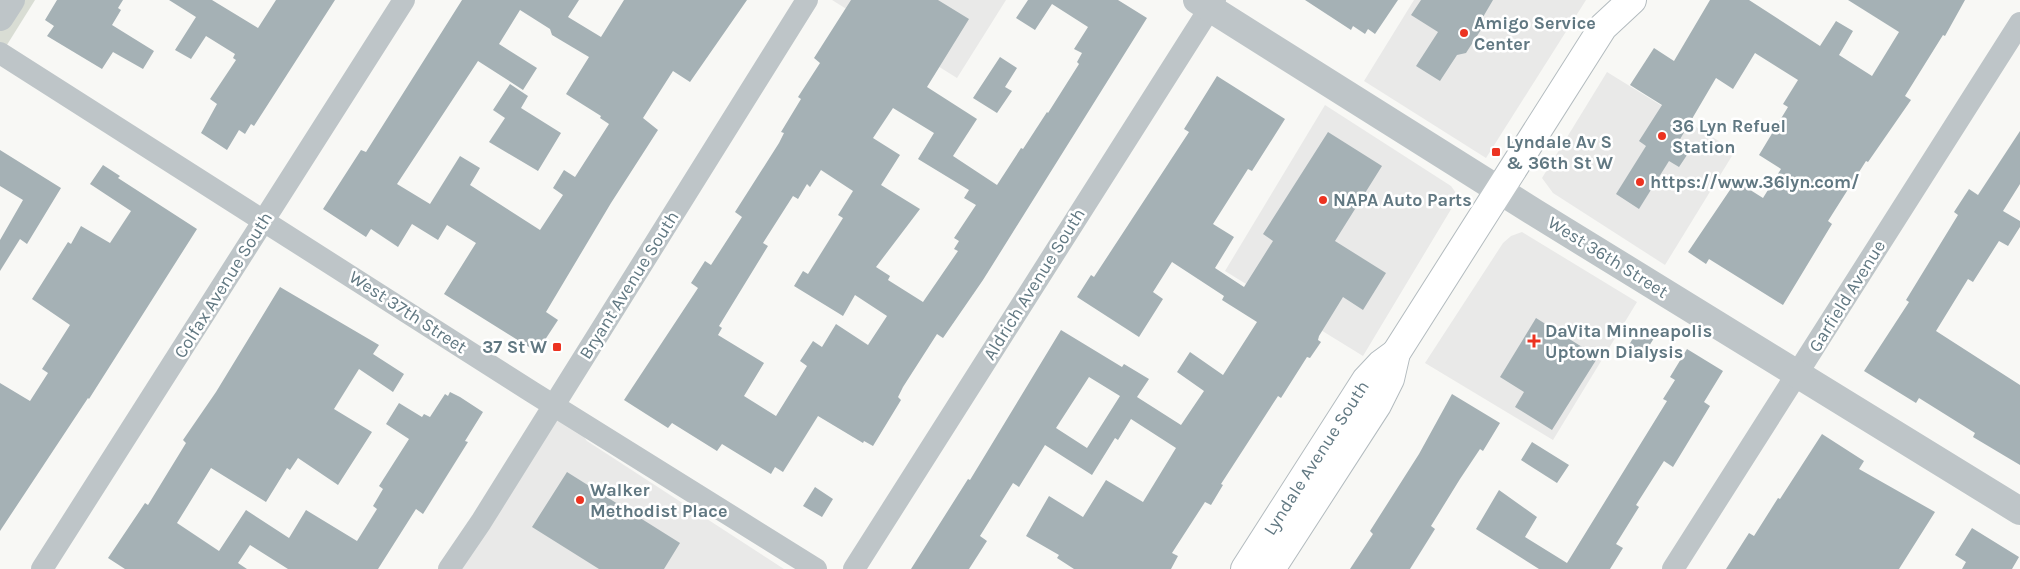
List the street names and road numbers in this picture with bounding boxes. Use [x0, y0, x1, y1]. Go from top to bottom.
street label: Aldrich Avenue South [978, 204, 1090, 364]
street label: Bryant Avenue South [574, 207, 684, 363]
street label: Colfax Avenue South [169, 208, 277, 362]
street label: West 36th Street [1544, 211, 1672, 303]
street label: Garfield Avenue [1804, 236, 1890, 356]
street label: West 37th Street [345, 266, 471, 358]
street label: Lyndale Avenue South [1259, 376, 1374, 539]

